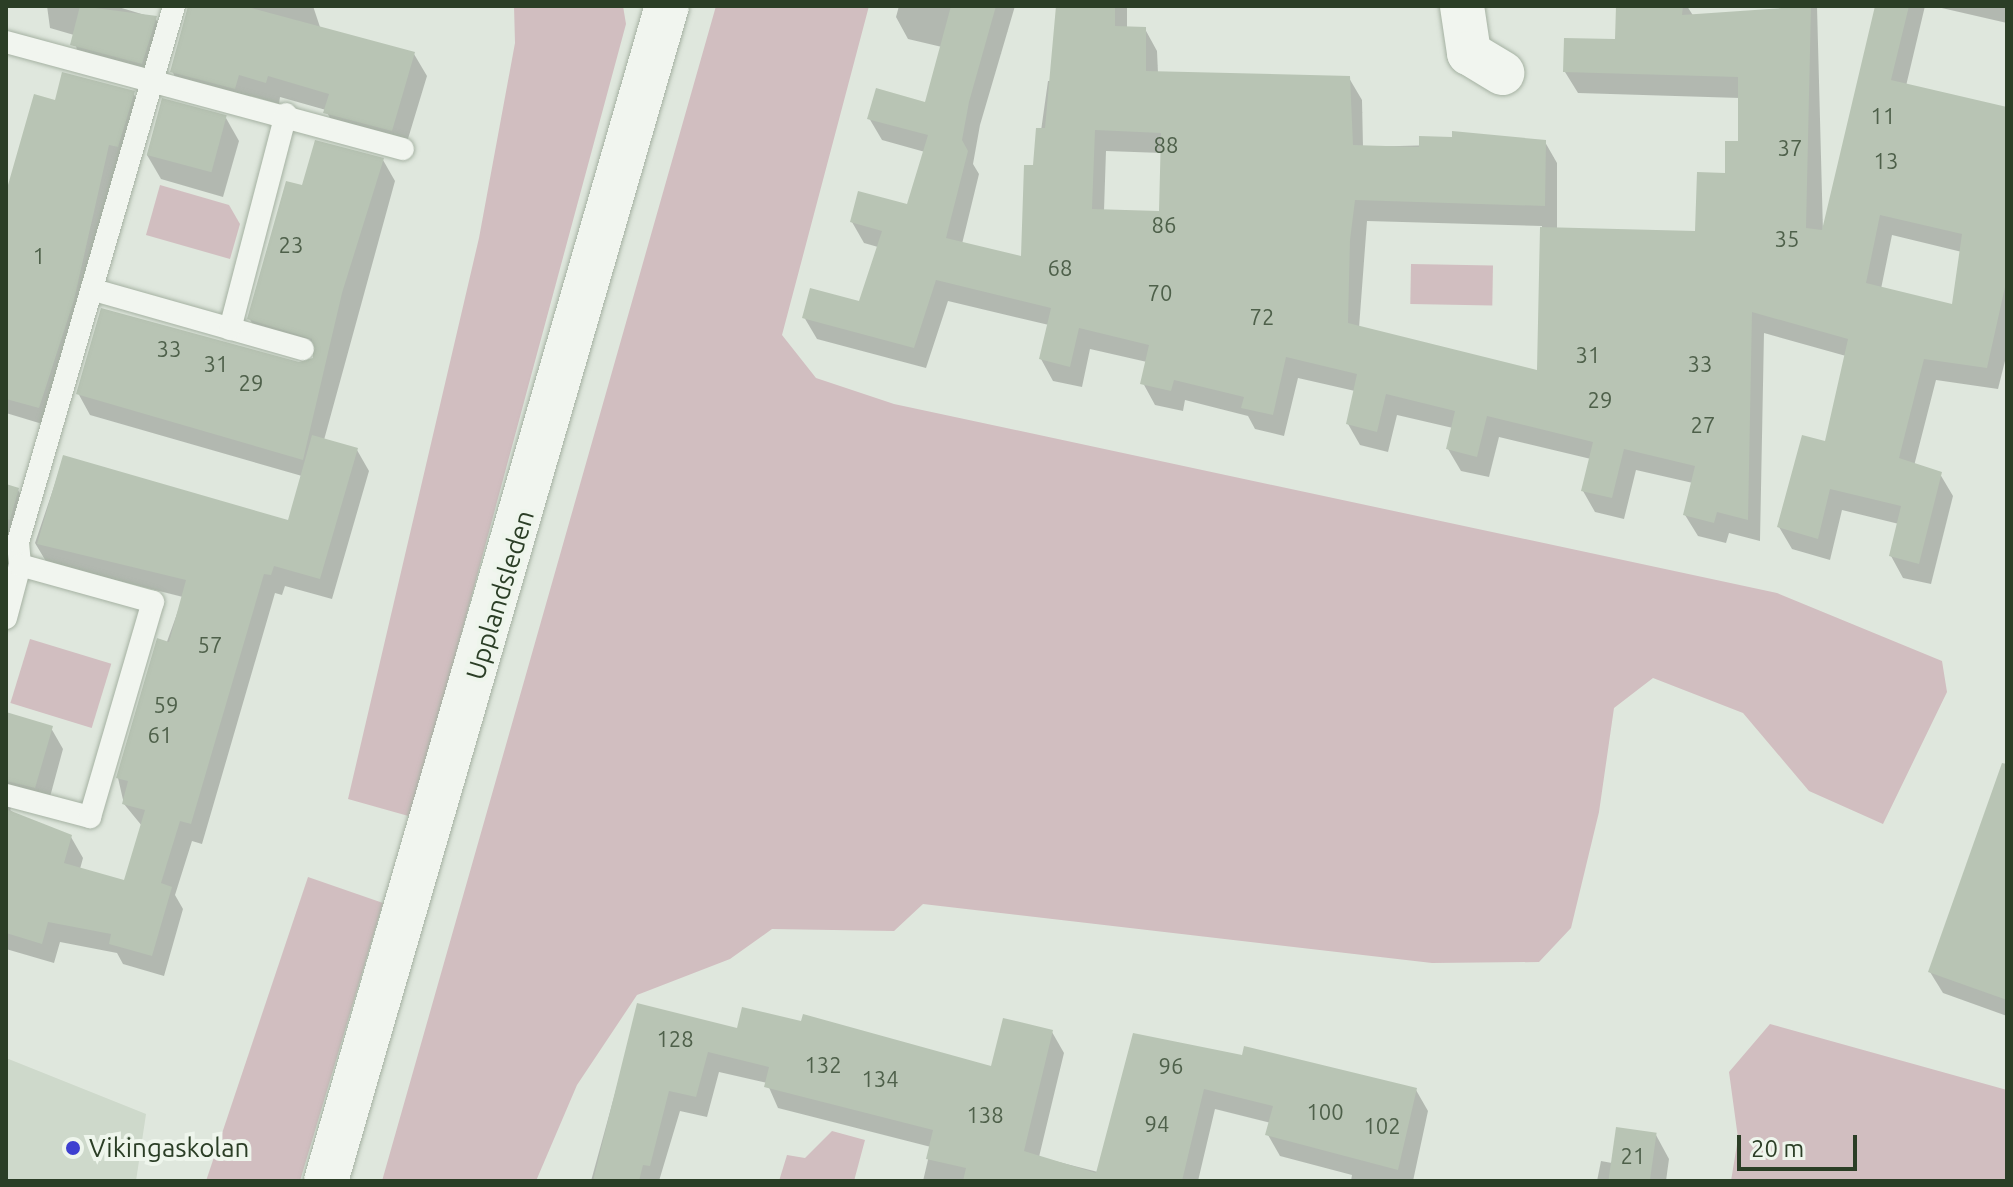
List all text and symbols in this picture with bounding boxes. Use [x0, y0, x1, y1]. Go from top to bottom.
house number: 11 [1871, 103, 1895, 129]
house number: 88 [1154, 132, 1178, 158]
house number: 37 [1778, 135, 1802, 161]
house number: 13 [1874, 148, 1898, 174]
house number: 86 [1152, 212, 1176, 238]
house number: 35 [1775, 226, 1799, 252]
house number: 23 [279, 232, 303, 258]
house number: 1 [33, 243, 45, 269]
house number: 68 [1048, 255, 1072, 281]
house number: 70 [1148, 280, 1172, 306]
house number: 72 [1250, 304, 1274, 330]
house number: 33 [157, 336, 181, 362]
house number: 31 [1576, 342, 1600, 368]
house number: 31 [204, 351, 228, 377]
house number: 33 [1688, 351, 1712, 377]
house number: 29 [239, 370, 263, 396]
house number: 29 [1588, 387, 1612, 413]
house number: 27 [1691, 412, 1715, 438]
street label: Upplandsleden [459, 507, 541, 683]
house number: 57 [198, 632, 222, 658]
house number: 59 [154, 692, 178, 718]
house number: 61 [148, 722, 172, 748]
house number: 128 [656, 1026, 694, 1052]
house number: 132 [804, 1052, 842, 1078]
house number: 96 [1159, 1053, 1183, 1079]
house number: 134 [861, 1066, 899, 1092]
house number: 100 [1306, 1099, 1344, 1125]
house number: 138 [966, 1102, 1004, 1128]
house number: 94 [1145, 1111, 1169, 1137]
house number: 102 [1363, 1113, 1401, 1139]
scale bar [1741, 1119, 1861, 1169]
place label: Vikingaskolan [89, 1132, 249, 1164]
text: 20 m [1751, 1135, 1804, 1162]
marker: Vikingaskolan [64, 1139, 82, 1157]
house number: 21 [1621, 1143, 1645, 1169]

